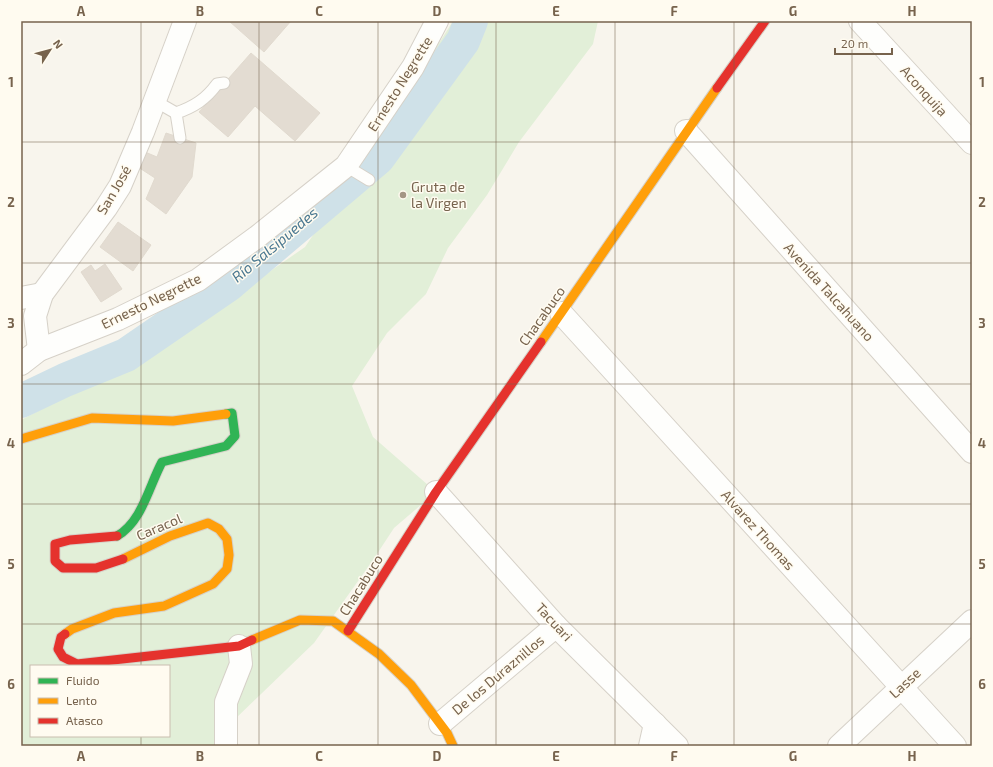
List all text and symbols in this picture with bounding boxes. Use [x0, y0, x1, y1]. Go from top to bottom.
text: A [77, 3, 86, 19]
text: B [196, 3, 204, 19]
text: C [315, 3, 323, 19]
text: D [433, 3, 442, 19]
text: E [552, 3, 560, 19]
text: F [670, 3, 678, 19]
text: G [789, 3, 797, 19]
text: H [908, 3, 917, 19]
north arrow [30, 30, 70, 70]
scale bar [835, 30, 892, 56]
street label: Ernesto Negrette [363, 33, 436, 134]
text: 20 m [841, 36, 868, 50]
text: N [51, 37, 66, 51]
street label: Aconquija [897, 62, 951, 119]
text: 1 [8, 74, 14, 90]
text: 1 [979, 74, 985, 90]
street label: San José [93, 162, 134, 217]
place label: Gruta de la Virgen [411, 178, 467, 211]
marker: Gruta de la Virgen [398, 190, 408, 200]
text: 2 [7, 194, 15, 210]
text: 2 [978, 194, 986, 210]
water label: Río Salsipuedes [228, 203, 321, 285]
street label: Avenida Talcahuano [781, 239, 878, 344]
street label: Ernesto Negrette [98, 269, 203, 332]
street label: Chacabuco [515, 283, 568, 349]
text: 3 [7, 315, 15, 331]
text: 3 [978, 315, 986, 331]
text: 4 [7, 435, 15, 451]
text: 4 [978, 435, 986, 451]
street label: Alvarez Thomas [718, 486, 799, 573]
street label: Caracol [133, 509, 185, 544]
street label: Chacabuco [335, 551, 386, 618]
text: 5 [7, 556, 15, 572]
text: 5 [978, 556, 986, 572]
street label: Tacuari [532, 599, 576, 644]
street label: De los Duraznillos [448, 631, 547, 718]
street label: Lasse [885, 664, 924, 701]
legend [30, 665, 170, 737]
text: Fluido [66, 673, 100, 687]
text: 6 [7, 676, 15, 692]
text: 6 [978, 676, 986, 692]
text: Lento [66, 693, 97, 707]
text: Atasco [66, 713, 103, 727]
text: A [77, 748, 86, 764]
text: B [196, 748, 204, 764]
text: C [315, 748, 323, 764]
text: D [433, 748, 442, 764]
text: E [552, 748, 560, 764]
text: F [670, 748, 678, 764]
text: G [789, 748, 797, 764]
text: H [908, 748, 917, 764]

